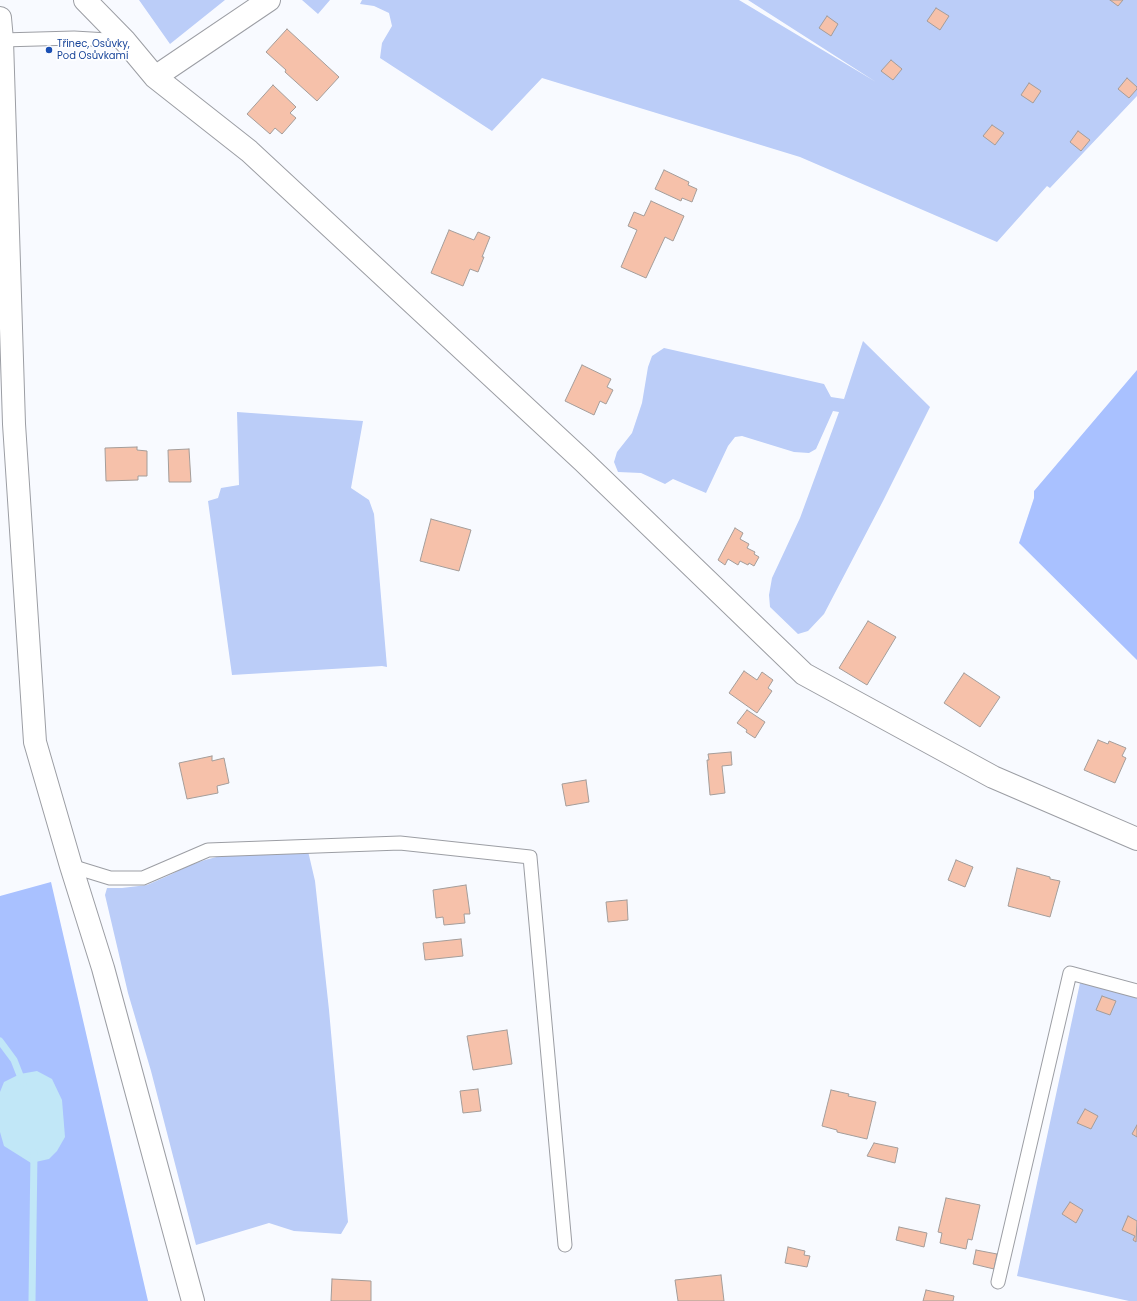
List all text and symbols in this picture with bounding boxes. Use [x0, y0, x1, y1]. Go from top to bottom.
place label: Třinec, Osůvky, Pod Osůvkami [57, 38, 130, 62]
marker: Třinec, Osůvky, Pod Osůvkami [44, 45, 54, 55]

